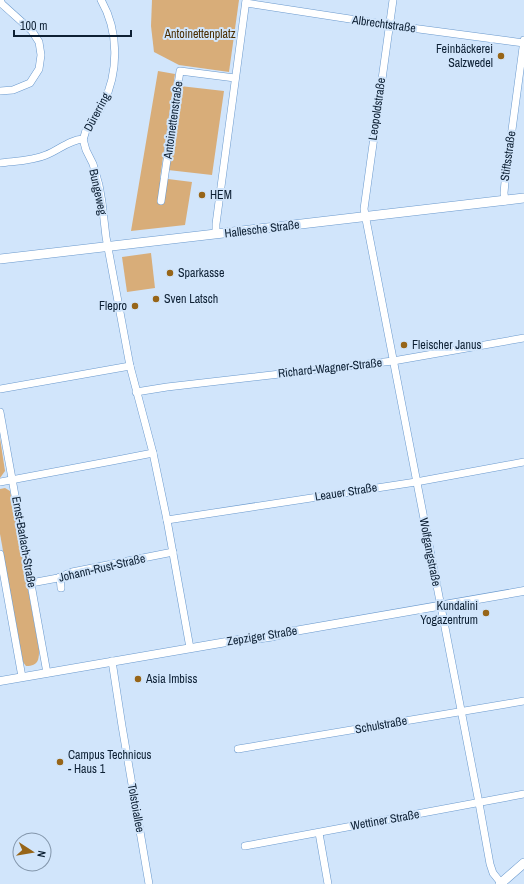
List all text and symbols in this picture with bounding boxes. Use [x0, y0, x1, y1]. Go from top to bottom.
street label: Albrechtstraße [350, 11, 417, 36]
scale bar [14, 12, 131, 38]
text: 100 m [20, 18, 47, 34]
park label: Antoinettenplatz [163, 26, 236, 42]
place label: Feinbäckerei Salzwedel [436, 41, 493, 71]
marker: Feinbäckerei Salzwedel [496, 51, 506, 61]
street label: Leopoldstraße [365, 77, 389, 141]
street label: Antoinettenstraße [159, 80, 186, 161]
street label: Dürerring [80, 89, 114, 134]
street label: Stiftsstraße [497, 130, 519, 182]
street label: Bungeweg [85, 168, 111, 217]
place label: HEM [210, 187, 232, 203]
marker: HEM [197, 190, 207, 200]
street label: Hallesche Straße [224, 216, 300, 242]
place label: Sparkasse [178, 265, 225, 281]
marker: Sparkasse [165, 268, 175, 278]
place label: Sven Latsch [164, 291, 218, 307]
marker: Sven Latsch [151, 294, 161, 304]
place label: Flepro [99, 298, 127, 314]
marker: Flepro [130, 301, 140, 311]
place label: Fleischer Janus [412, 337, 482, 353]
marker: Fleischer Janus [399, 340, 409, 350]
street label: Richard-Wagner-Straße [277, 355, 383, 381]
street label: Leauer Straße [314, 479, 378, 505]
street label: Ernst-Barlach-Straße [8, 495, 40, 589]
street label: Wolfgangstraße [416, 516, 444, 588]
street label: Johann-Rust-Straße [57, 550, 147, 586]
place label: Kundalini Yogazentrum [420, 598, 478, 628]
marker: Kundalini Yogazentrum [481, 608, 491, 618]
street label: Zepziger Straße [226, 623, 298, 649]
place label: Asia Imbiss [145, 671, 197, 687]
marker: Asia Imbiss [133, 674, 143, 684]
street label: Schulstraße [354, 713, 408, 737]
place label: Campus Technicus - Haus 1 [68, 747, 152, 777]
marker: Campus Technicus - Haus 1 [55, 757, 65, 767]
street label: Tolstoiallee [124, 782, 148, 834]
street label: Wettiner Straße [349, 806, 421, 834]
north arrow [12, 832, 52, 872]
text: N [34, 849, 49, 859]

